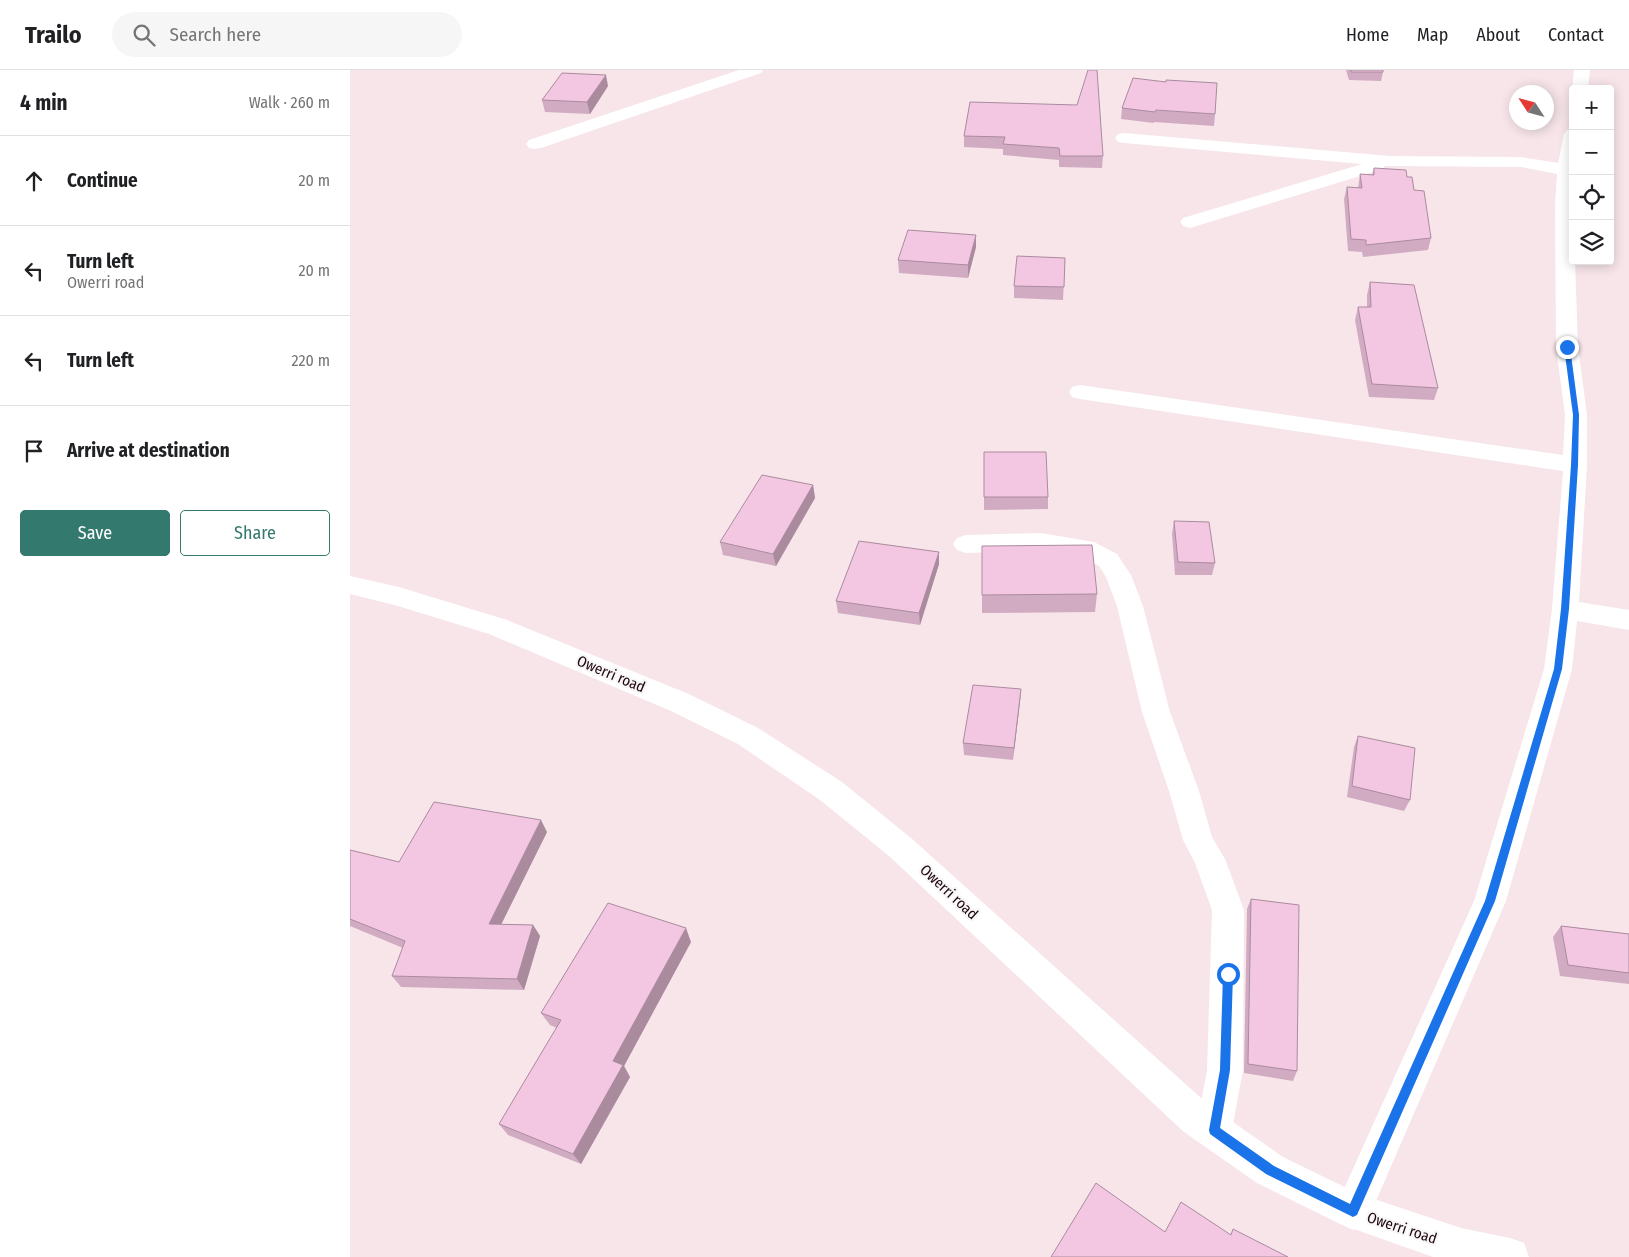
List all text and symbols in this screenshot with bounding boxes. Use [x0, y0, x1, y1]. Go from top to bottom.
search box [112, 12, 462, 57]
text: Trailo [25, 21, 82, 49]
icon: search [130, 21, 158, 49]
text: Search here [170, 23, 261, 46]
text: Home [1346, 24, 1389, 46]
text: Map [1417, 24, 1448, 46]
text: About [1476, 24, 1520, 46]
text: Contact [1548, 24, 1604, 46]
north arrow [1509, 85, 1554, 130]
map controls [1569, 85, 1614, 265]
button: + [1569, 85, 1614, 130]
text: 4 min [20, 90, 68, 116]
text: Walk · 260 m [249, 93, 330, 112]
button: − [1569, 130, 1614, 175]
icon: ahead [20, 167, 48, 195]
text: Continue [67, 169, 138, 192]
text: 20 m [299, 171, 330, 190]
button: locate [1569, 175, 1614, 220]
button: layers [1569, 220, 1614, 265]
text: Turn left [67, 250, 134, 273]
icon: left [20, 257, 48, 285]
text: 20 m [299, 261, 330, 280]
text: Owerri road [67, 273, 144, 292]
route end [1556, 336, 1579, 359]
icon: left [20, 347, 48, 375]
text: Turn left [67, 349, 134, 372]
text: 220 m [291, 351, 330, 370]
icon: arrive [20, 437, 48, 465]
text: Arrive at destination [67, 439, 230, 462]
button: Save [20, 510, 170, 556]
button: Share [180, 510, 330, 556]
street label: Owerri road [574, 652, 648, 696]
street label: Owerri road [916, 861, 982, 923]
route start [1217, 963, 1240, 986]
street label: Owerri road [1365, 1208, 1439, 1248]

